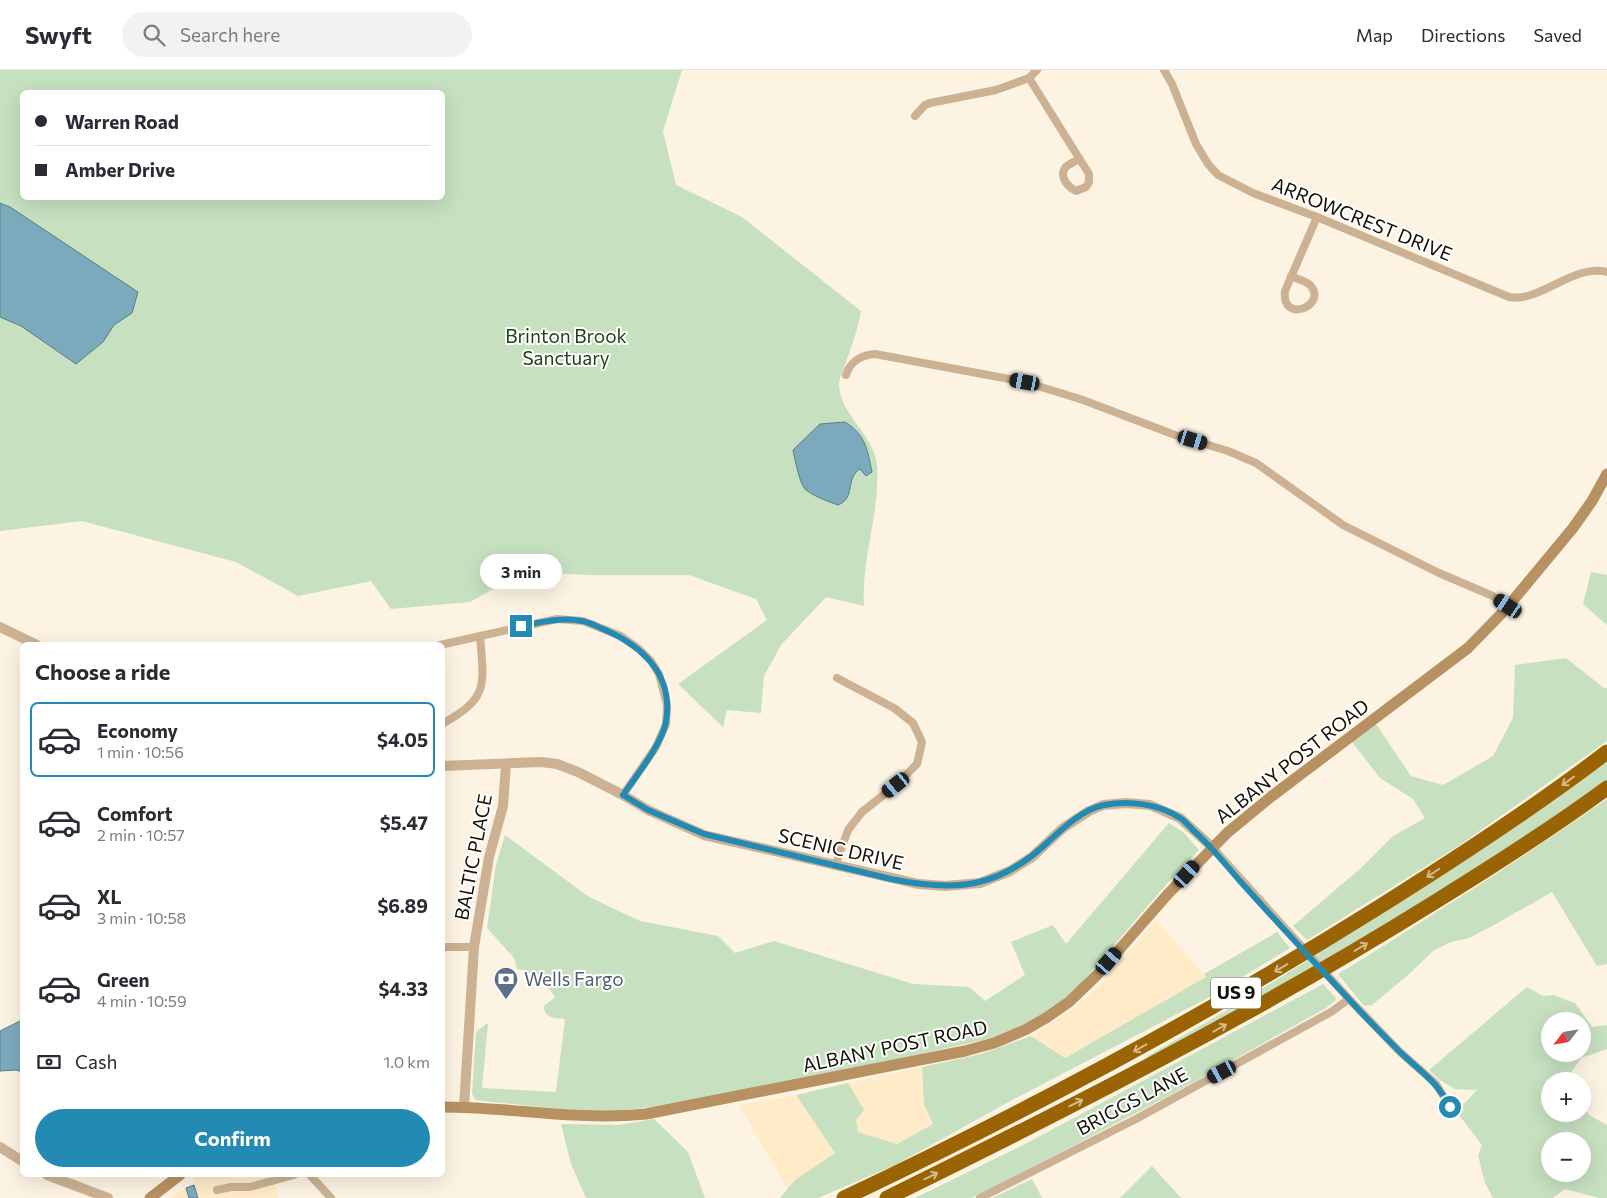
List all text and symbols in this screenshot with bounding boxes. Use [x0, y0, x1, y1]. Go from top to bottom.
search box [122, 12, 472, 57]
text: Swyft [25, 20, 92, 49]
icon: search [140, 21, 168, 49]
text: Search here [180, 23, 280, 46]
text: Map [1356, 24, 1393, 46]
text: Directions [1421, 24, 1505, 46]
text: Saved [1533, 24, 1582, 46]
text: Warren Road [65, 110, 179, 133]
text: Amber Drive [65, 158, 175, 181]
street label: ARROWCREST DRIVE [1269, 172, 1456, 265]
park label: Brinton Brook Sanctuary [505, 324, 627, 369]
car [1008, 372, 1041, 392]
car [1176, 428, 1209, 452]
callout: 3 min [480, 554, 562, 588]
text: 3 min [501, 562, 541, 581]
car [1491, 591, 1524, 621]
route end [510, 615, 532, 637]
text: Choose a ride [35, 658, 170, 685]
street label: ALBANY POST ROAD [1210, 694, 1373, 828]
icon: car [37, 717, 82, 762]
text: Economy [97, 719, 178, 742]
text: $4.05 [377, 728, 428, 751]
text: 1 min · 10:56 [97, 742, 184, 761]
car [879, 770, 912, 800]
one-way arrow [1561, 776, 1575, 786]
street label: BALTIC PLACE [449, 792, 496, 922]
icon: car [37, 800, 82, 845]
text: Comfort [97, 802, 173, 825]
text: $5.47 [380, 811, 428, 834]
street label: SCENIC DRIVE [776, 823, 906, 874]
text: 2 min · 10:57 [97, 825, 185, 844]
car [1171, 858, 1202, 890]
one-way arrow [1427, 868, 1441, 878]
icon: car [37, 883, 82, 928]
text: XL [97, 885, 122, 908]
text: $6.89 [377, 894, 428, 917]
text: 3 min · 10:58 [97, 908, 186, 927]
one-way arrow [1354, 942, 1368, 952]
car [1093, 945, 1124, 977]
one-way arrow [1274, 963, 1288, 973]
icon: car [37, 966, 82, 1011]
bank icon: Wells Fargo [493, 966, 519, 1000]
place label: Wells Fargo [524, 967, 624, 990]
text: Green [97, 968, 149, 991]
text: $4.33 [378, 977, 428, 1000]
road number: US 9 [1211, 978, 1261, 1008]
text: 4 min · 10:59 [97, 991, 187, 1010]
north arrow [1541, 1012, 1591, 1062]
map controls [1541, 1012, 1591, 1182]
street label: ALBANY POST ROAD [800, 1015, 989, 1076]
one-way arrow [1212, 1023, 1227, 1032]
one-way arrow [1132, 1043, 1147, 1053]
icon: cash [35, 1048, 63, 1076]
text: Cash [75, 1050, 117, 1073]
text: 1.0 km [384, 1052, 430, 1071]
car [1205, 1058, 1238, 1086]
street label: BRIGGS LANE [1072, 1062, 1191, 1139]
button: + [1541, 1072, 1591, 1122]
route start [1439, 1096, 1461, 1118]
one-way arrow [1068, 1098, 1083, 1108]
button: Confirm [35, 1109, 430, 1167]
button: − [1541, 1132, 1591, 1182]
one-way arrow [923, 1171, 938, 1181]

